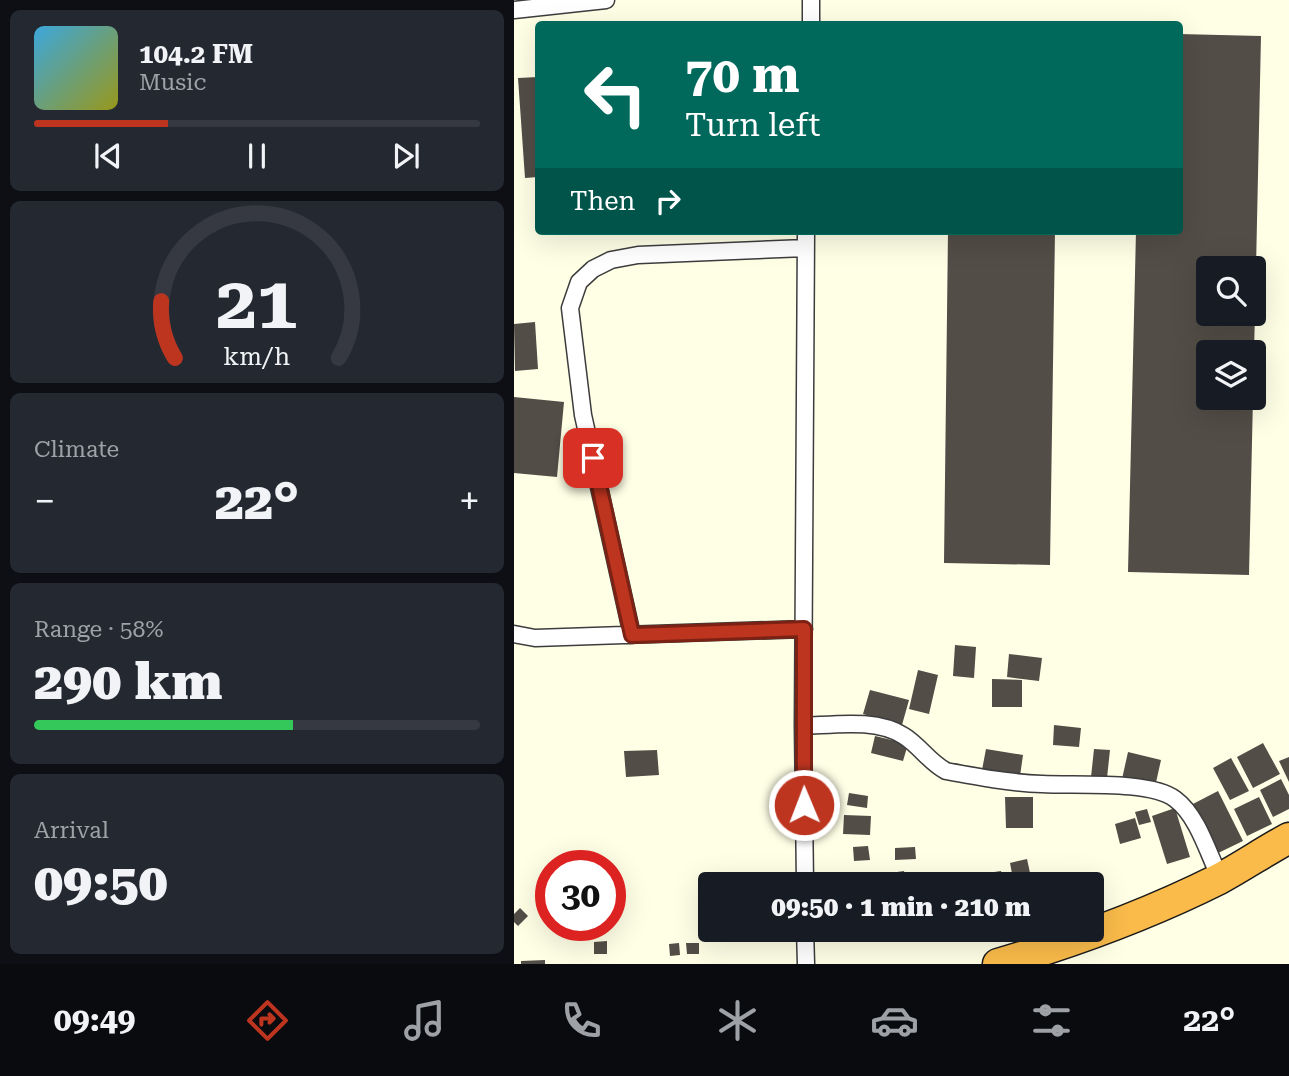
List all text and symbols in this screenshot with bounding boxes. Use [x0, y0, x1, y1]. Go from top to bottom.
text: 104.2 FM [139, 39, 253, 69]
text: 70 m [685, 47, 800, 104]
icon: left [570, 49, 661, 140]
text: Music [139, 69, 206, 96]
text: Turn left [685, 106, 820, 144]
icon: previous [89, 137, 127, 175]
icon: pause [238, 137, 276, 175]
icon: next [387, 137, 425, 175]
icon: right [649, 182, 687, 220]
text: Then [570, 186, 635, 216]
map controls [1196, 256, 1266, 410]
button: search [1196, 256, 1266, 326]
text: 21 [216, 261, 298, 346]
button: layers [1196, 340, 1266, 410]
text: km/h [224, 341, 290, 370]
pin [563, 428, 623, 488]
text: Climate [34, 436, 119, 463]
icon: arrive [574, 439, 612, 477]
text: 22° [215, 471, 299, 532]
text: − [34, 479, 55, 523]
text: + [459, 479, 480, 523]
text: Range · 58% [34, 616, 163, 643]
text: 290 km [34, 651, 222, 712]
position arrow [767, 768, 841, 842]
text: Arrival [34, 817, 109, 844]
speed limit sign: 30 [535, 850, 626, 941]
text: 09:50 [34, 852, 168, 913]
text: 09:50 · 1 min · 210 m [771, 892, 1031, 922]
icon: directions [243, 996, 292, 1045]
icon: music [400, 996, 449, 1045]
icon: phone [557, 996, 606, 1045]
icon: climate [713, 996, 762, 1045]
icon: car [870, 996, 919, 1045]
icon: filters [1027, 996, 1076, 1045]
text: 09:49 [54, 1001, 136, 1039]
text: 22° [1183, 1001, 1235, 1039]

